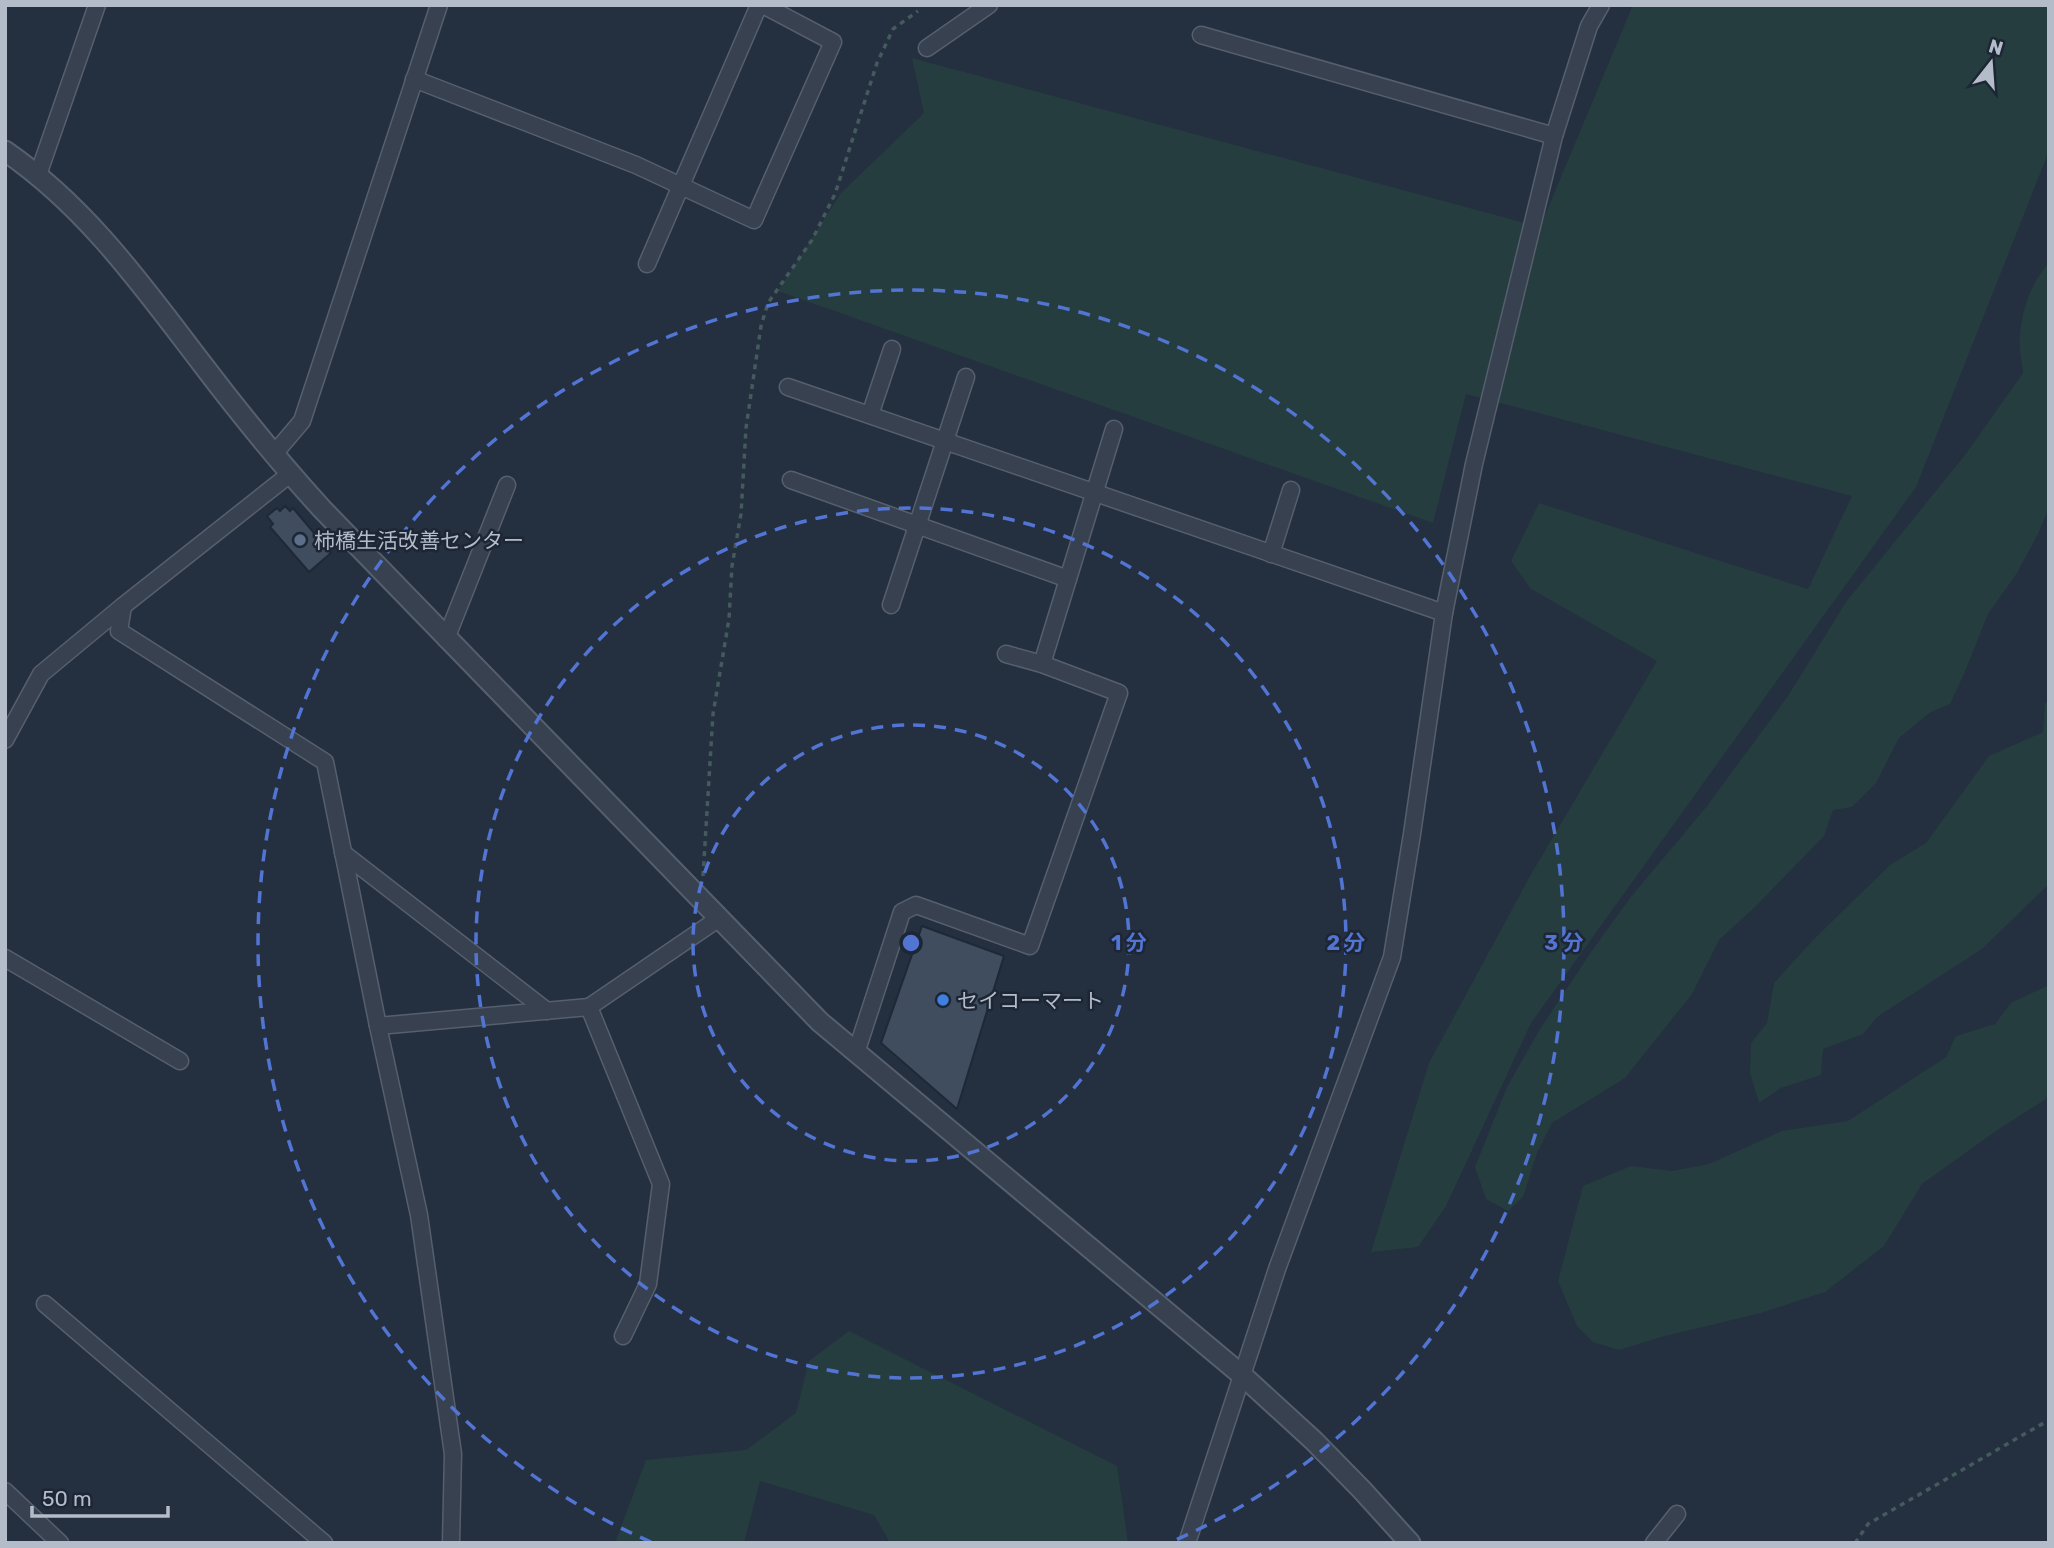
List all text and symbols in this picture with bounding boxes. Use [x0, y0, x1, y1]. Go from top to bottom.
north arrow [1956, 28, 2026, 98]
text: N [1986, 34, 2006, 60]
place label: 柿橋生活改善センター [314, 528, 524, 553]
marker: 柿橋生活改善センター [292, 532, 308, 548]
text: 1 分 [1111, 930, 1147, 955]
text: 2 分 [1326, 930, 1366, 955]
text: 3 分 [1544, 930, 1584, 955]
centre of rings [899, 931, 923, 955]
place label: セイコーマート [957, 988, 1104, 1013]
marker: セイコーマート [935, 992, 951, 1008]
scale bar [32, 1474, 168, 1518]
text: 50 m [42, 1486, 92, 1511]

